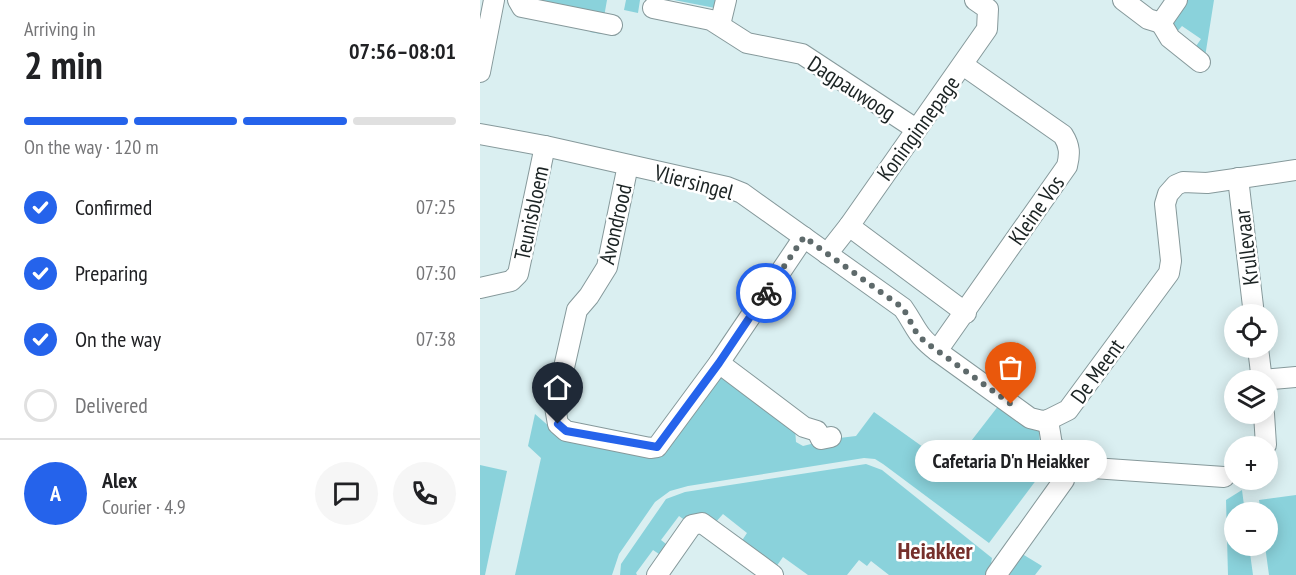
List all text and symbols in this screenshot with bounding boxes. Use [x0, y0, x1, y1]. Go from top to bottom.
text: Arriving in [24, 16, 96, 42]
text: 07:56–08:01 [349, 37, 456, 65]
text: 2 min [24, 39, 103, 90]
street label: Dagpauwoog [803, 49, 901, 127]
street label: Koninginnepage [870, 70, 966, 186]
text: On the way · 120 m [24, 134, 159, 160]
street label: Vliersingel [650, 158, 737, 206]
street label: Teunisbloem [507, 163, 555, 263]
street label: Kleine Vos [1002, 170, 1070, 250]
street label: Avondrood [592, 181, 638, 267]
icon: check [24, 191, 57, 224]
text: Confirmed [75, 193, 152, 221]
text: 07:25 [416, 194, 456, 220]
street label: Krullevaar [1227, 207, 1265, 287]
icon: check [24, 257, 57, 290]
text: Preparing [75, 259, 148, 287]
text: 07:30 [416, 260, 456, 286]
courier [736, 263, 796, 323]
icon: bike [750, 277, 783, 310]
map controls [1224, 304, 1278, 556]
button: locate [1224, 304, 1278, 358]
icon: check [24, 323, 57, 356]
text: On the way [75, 325, 161, 353]
text: 07:38 [416, 326, 456, 352]
street label: De Meent [1064, 333, 1130, 409]
pin [985, 342, 1036, 404]
icon: bag [994, 351, 1027, 384]
pin [532, 362, 583, 424]
button: layers [1224, 370, 1278, 424]
icon: home [541, 371, 574, 404]
text: Delivered [75, 391, 148, 419]
button: + [1224, 436, 1278, 490]
callout: Cafetaria D'n Heiakker [915, 440, 1107, 482]
text: Cafetaria D'n Heiakker [933, 448, 1089, 474]
button: chat [315, 462, 378, 525]
button: phone [393, 462, 456, 525]
text: Alex [102, 466, 137, 494]
text: A [50, 479, 61, 507]
text: Courier · 4.9 [102, 494, 186, 520]
button: − [1224, 502, 1278, 556]
district label: Heiakker [897, 535, 974, 566]

